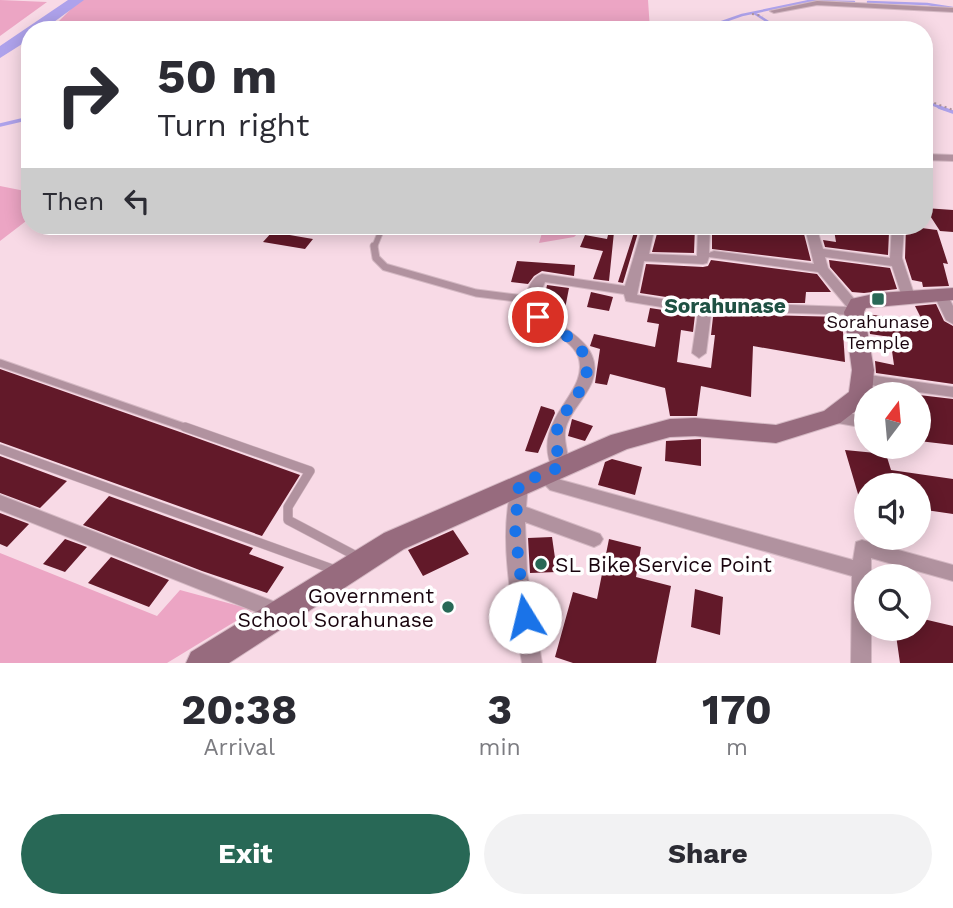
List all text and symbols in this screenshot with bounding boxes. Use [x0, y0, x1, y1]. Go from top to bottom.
text: 50 m [157, 47, 277, 105]
icon: right [42, 49, 133, 140]
text: Turn right [157, 106, 309, 144]
icon: left [118, 182, 156, 220]
text: Then [42, 186, 104, 216]
pin [508, 287, 568, 347]
marker: Sorahunase Temple [870, 291, 886, 307]
district label: Sorahunase [664, 293, 786, 318]
icon: arrive [519, 298, 557, 336]
place label: Sorahunase Temple [826, 311, 930, 353]
north arrow [854, 382, 931, 458]
map controls [854, 382, 931, 641]
button: sound [854, 473, 931, 550]
place label: SL Bike Service Point [555, 552, 772, 577]
marker: SL Bike Service Point [533, 556, 549, 572]
button: search [854, 564, 931, 641]
position arrow [488, 580, 562, 654]
place label: Government School Sorahunase [237, 583, 434, 632]
marker: Government School Sorahunase [440, 599, 456, 615]
text: 20:38 [181, 685, 297, 734]
text: 3 [487, 685, 512, 734]
text: 170 [702, 685, 772, 734]
text: Arrival [203, 734, 275, 761]
text: min [479, 734, 521, 761]
text: m [726, 734, 748, 761]
button: Exit [21, 814, 470, 894]
button: Share [484, 814, 932, 894]

